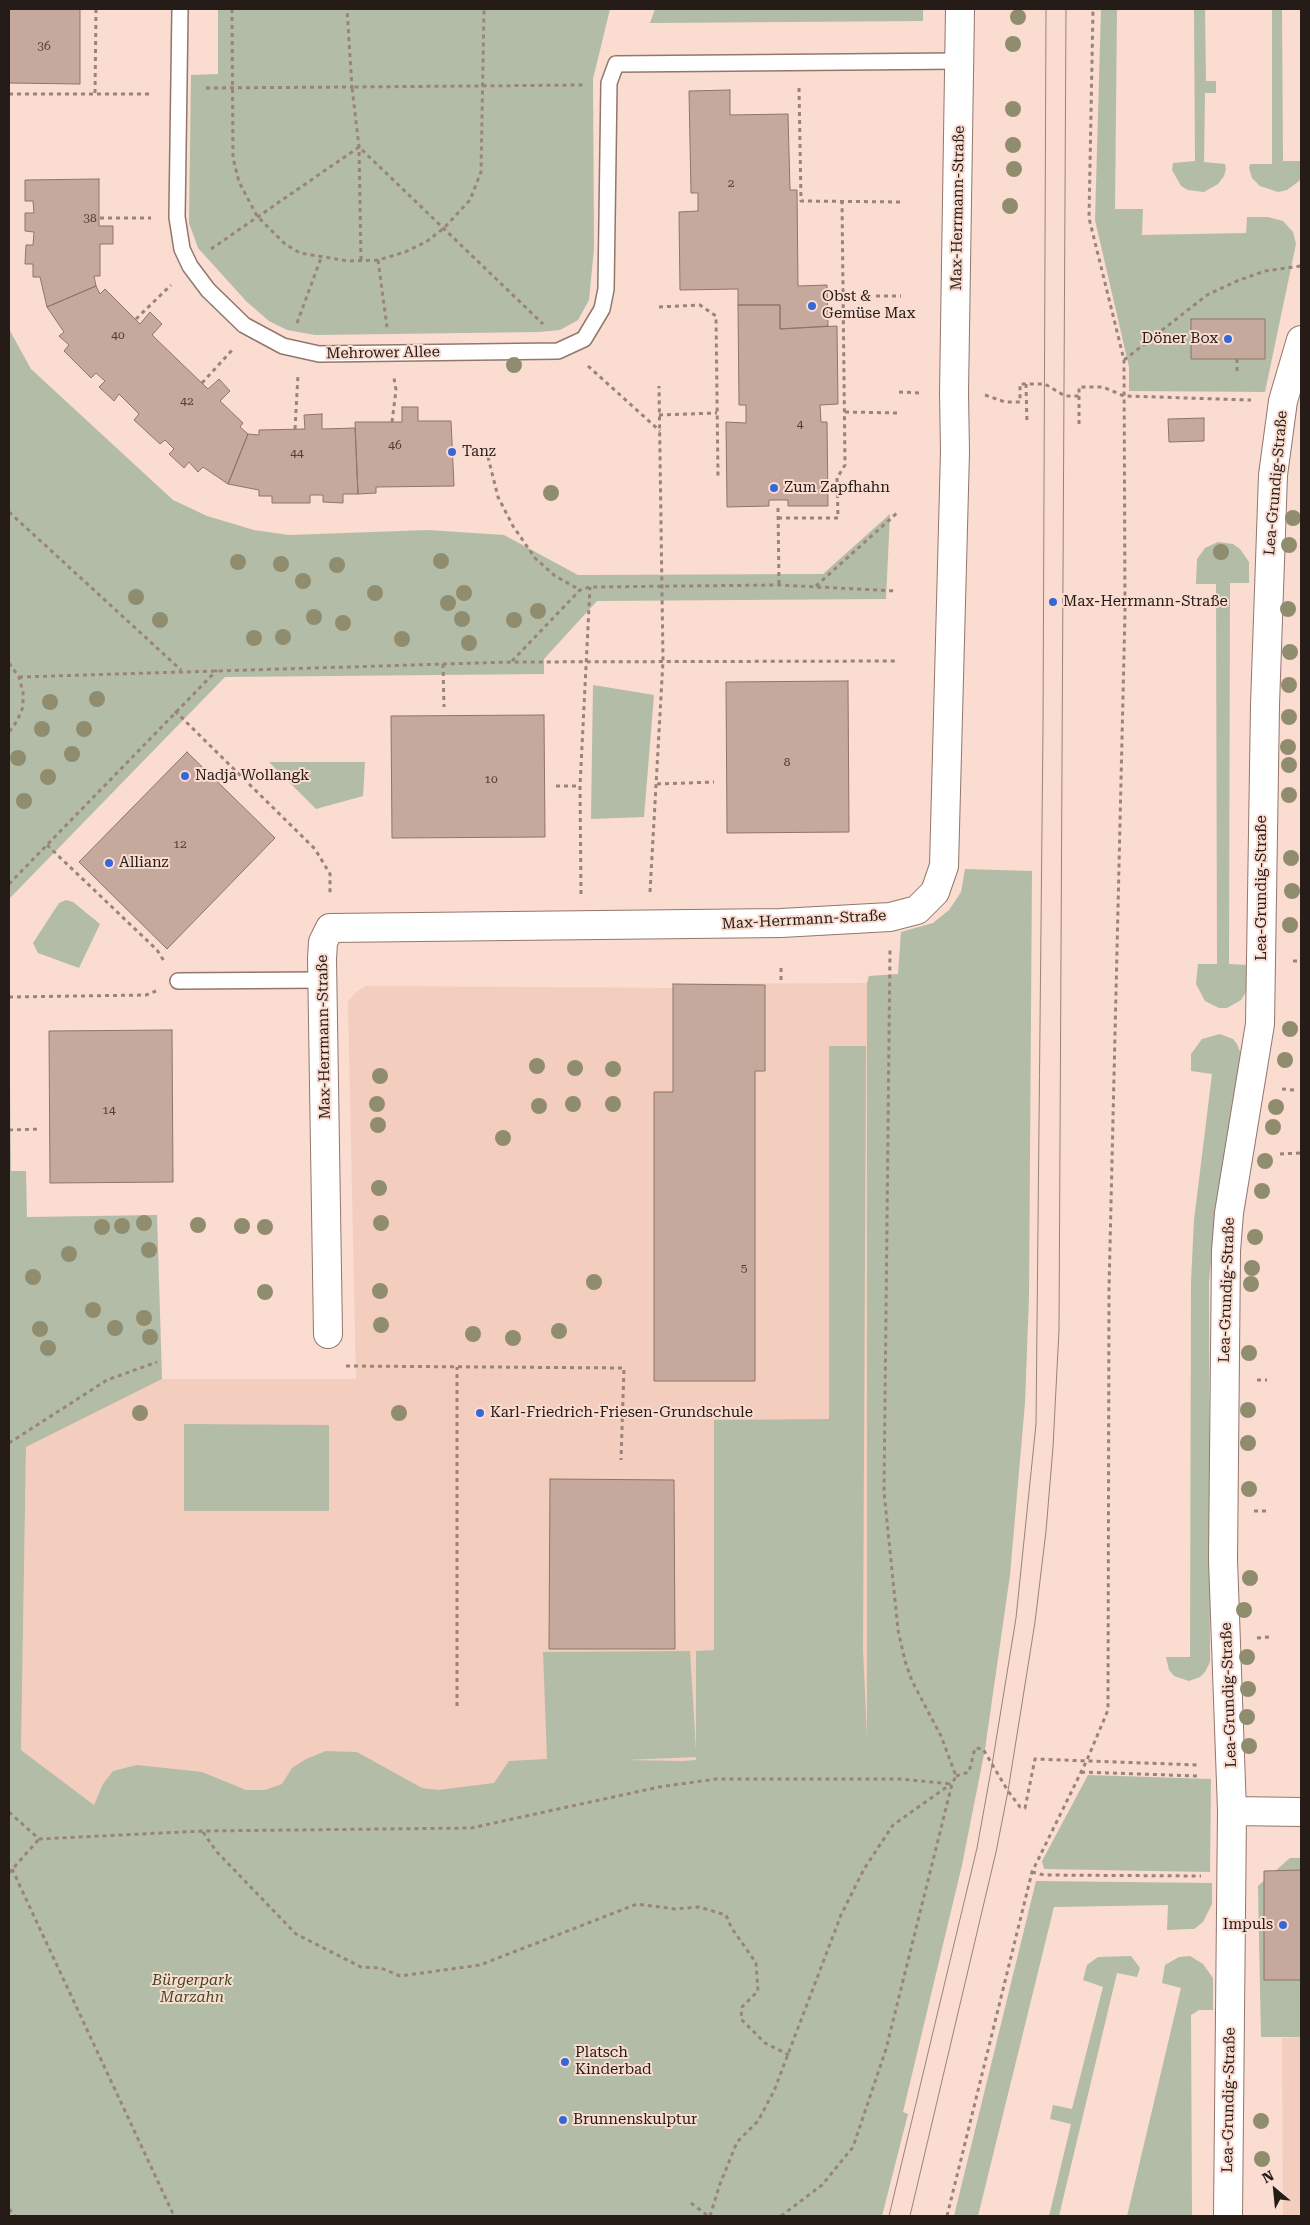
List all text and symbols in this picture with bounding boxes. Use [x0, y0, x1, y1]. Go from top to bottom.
house number: 36 [37, 39, 51, 53]
street label: Max-Herrmann-Straße [948, 125, 968, 291]
house number: 2 [728, 176, 734, 190]
house number: 38 [83, 211, 97, 225]
place label: Obst & Gemüse Max [822, 288, 915, 323]
marker: Obst & Gemüse Max [806, 300, 818, 312]
house number: 40 [111, 328, 125, 342]
place label: Döner Box [1142, 330, 1218, 348]
marker: Döner Box [1222, 333, 1234, 345]
street label: Mehrower Allee [326, 343, 440, 363]
house number: 42 [180, 394, 194, 408]
street label: Lea-Grundig-Straße [1261, 410, 1291, 556]
house number: 4 [797, 417, 803, 431]
house number: 46 [388, 438, 402, 452]
place label: Tanz [462, 443, 496, 461]
house number: 44 [290, 446, 304, 460]
marker: Tanz [446, 446, 458, 458]
place label: Zum Zapfhahn [784, 479, 890, 497]
marker: Zum Zapfhahn [768, 482, 780, 494]
place label: Max-Herrmann-Straße [1063, 593, 1228, 611]
marker: Max-Herrmann-Straße [1047, 596, 1059, 608]
house number: 8 [784, 755, 790, 769]
place label: Nadja Wollangk [195, 767, 310, 785]
marker: Nadja Wollangk [179, 770, 191, 782]
house number: 10 [484, 772, 498, 786]
street label: Lea-Grundig-Straße [1253, 815, 1271, 961]
house number: 12 [173, 837, 187, 851]
place label: Allianz [119, 854, 169, 872]
marker: Allianz [103, 857, 115, 869]
street label: Max-Herrmann-Straße [721, 907, 887, 933]
street label: Max-Herrmann-Straße [314, 954, 334, 1120]
house number: 14 [102, 1103, 116, 1117]
street label: Lea-Grundig-Straße [1215, 1217, 1239, 1363]
house number: 5 [741, 1261, 747, 1275]
place label: Karl-Friedrich-Friesen-Grundschule [490, 1404, 753, 1422]
marker: Karl-Friedrich-Friesen-Grundschule [474, 1407, 486, 1419]
street label: Lea-Grundig-Straße [1217, 1622, 1241, 1768]
place label: Impuls [1223, 1916, 1273, 1934]
marker: Impuls [1277, 1919, 1289, 1931]
park label: Bürgerpark Marzahn [152, 1972, 232, 2007]
street label: Lea-Grundig-Straße [1219, 2027, 1239, 2173]
place label: Platsch Kinderbad [575, 2044, 652, 2079]
marker: Platsch Kinderbad [559, 2056, 571, 2068]
place label: Brunnenskulptur [573, 2111, 697, 2129]
marker: Brunnenskulptur [557, 2114, 569, 2126]
north arrow [1250, 2165, 1300, 2215]
text: N [1259, 2167, 1276, 2186]

